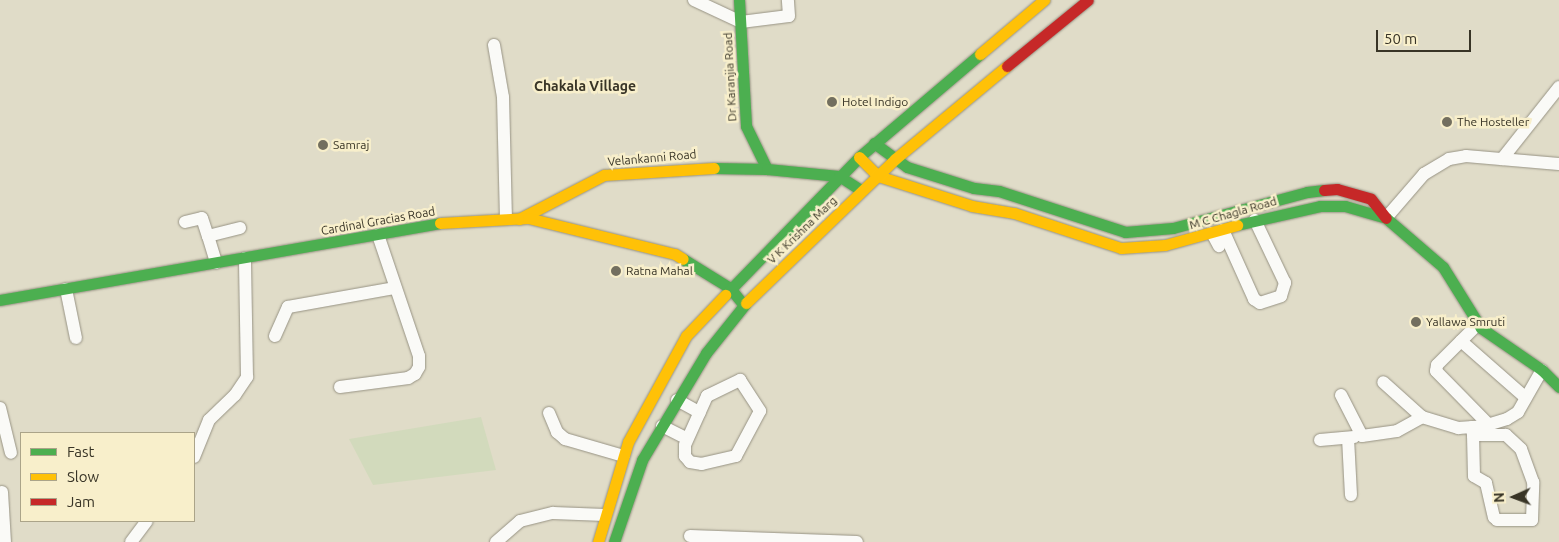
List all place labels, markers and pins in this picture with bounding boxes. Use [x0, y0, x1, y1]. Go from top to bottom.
place label: Hotel Indigo [842, 95, 908, 109]
marker: Hotel Indigo [826, 96, 838, 108]
place label: The Hosteller [1457, 115, 1529, 129]
marker: The Hosteller [1441, 116, 1453, 128]
place label: Samraj [333, 138, 369, 152]
marker: Samraj [317, 139, 329, 151]
place label: Ratna Mahal [626, 264, 693, 278]
marker: Ratna Mahal [610, 265, 622, 277]
place label: Yallawa Smruti [1426, 315, 1505, 329]
marker: Yallawa Smruti [1410, 316, 1422, 328]

